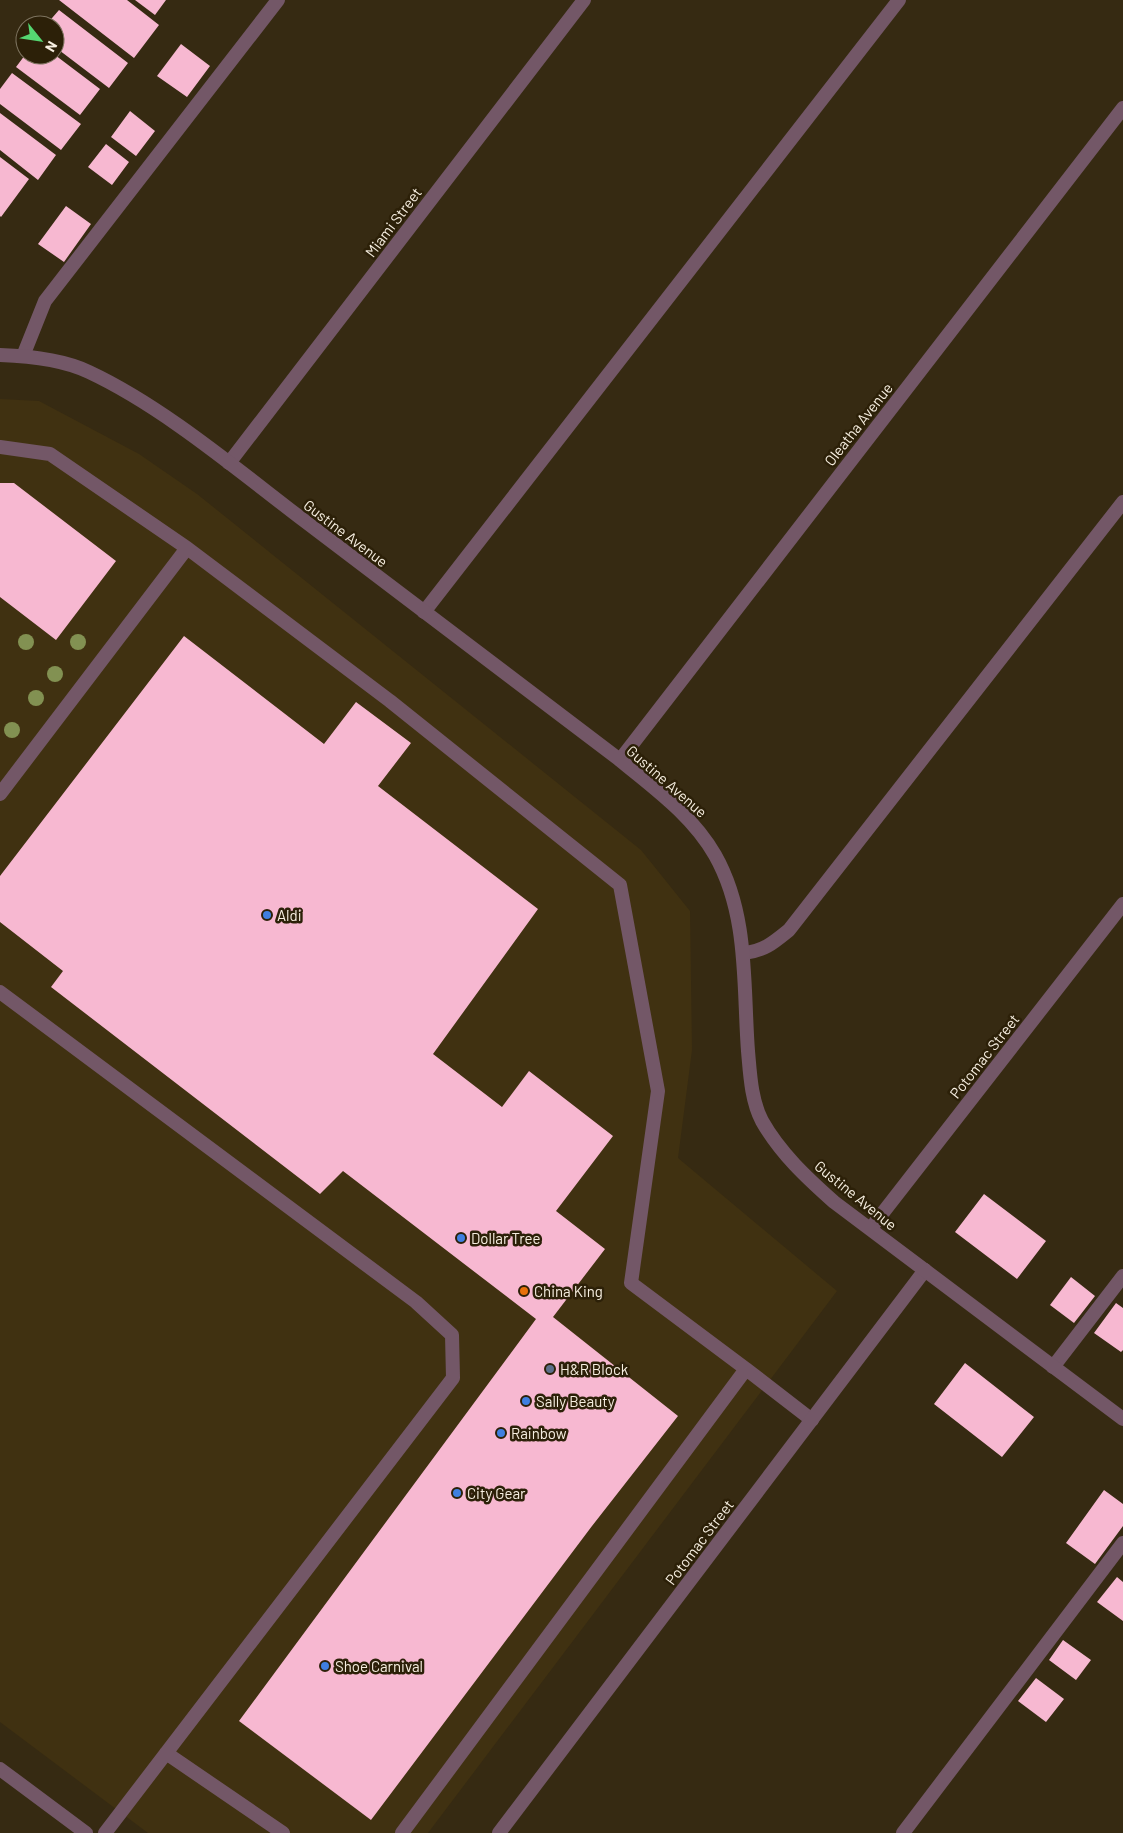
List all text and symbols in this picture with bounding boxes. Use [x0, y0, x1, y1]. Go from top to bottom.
north arrow [15, 15, 65, 65]
text: N [42, 38, 61, 55]
street label: Miami Street [361, 184, 425, 260]
street label: Oleatha Avenue [820, 379, 896, 469]
street label: Gustine Avenue [301, 496, 391, 570]
street label: Gustine Avenue [623, 741, 711, 821]
place label: Aldi [277, 906, 302, 924]
marker: Aldi [261, 909, 273, 921]
street label: Potomac Street [946, 1010, 1022, 1102]
street label: Gustine Avenue [811, 1156, 901, 1234]
place label: Dollar Tree [471, 1229, 541, 1247]
marker: Dollar Tree [455, 1232, 467, 1244]
place label: China King [534, 1282, 603, 1300]
marker: China King [518, 1285, 530, 1297]
place label: H&R Block [560, 1360, 629, 1378]
marker: H&R Block [544, 1363, 556, 1375]
place label: Sally Beauty [536, 1392, 615, 1410]
marker: Sally Beauty [520, 1395, 532, 1407]
place label: Rainbow [511, 1424, 567, 1442]
marker: Rainbow [495, 1427, 507, 1439]
place label: City Gear [467, 1484, 526, 1502]
marker: City Gear [451, 1487, 463, 1499]
street label: Potomac Street [661, 1496, 737, 1588]
place label: Shoe Carnival [335, 1657, 423, 1675]
marker: Shoe Carnival [319, 1660, 331, 1672]

